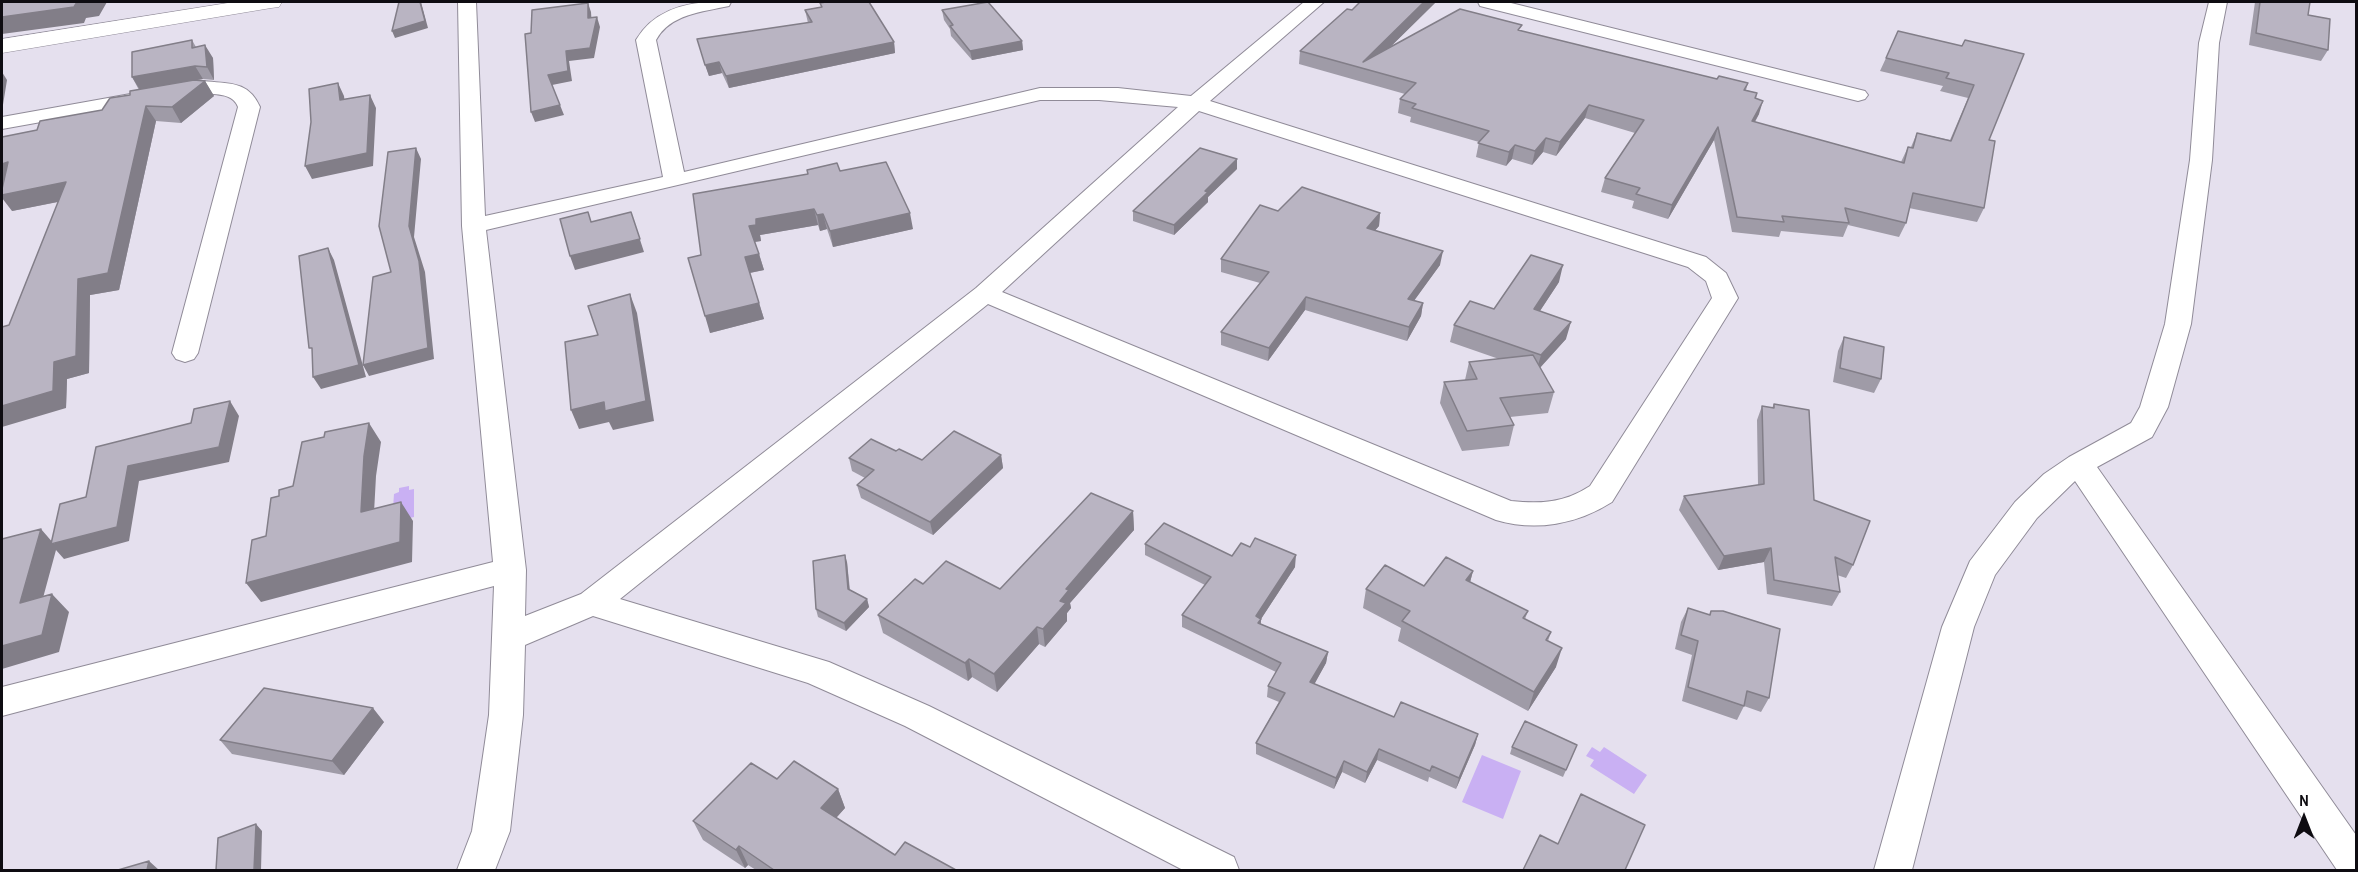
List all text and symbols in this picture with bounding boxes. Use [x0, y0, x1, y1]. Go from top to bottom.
north arrow [2274, 788, 2334, 848]
text: N [2299, 789, 2309, 811]

